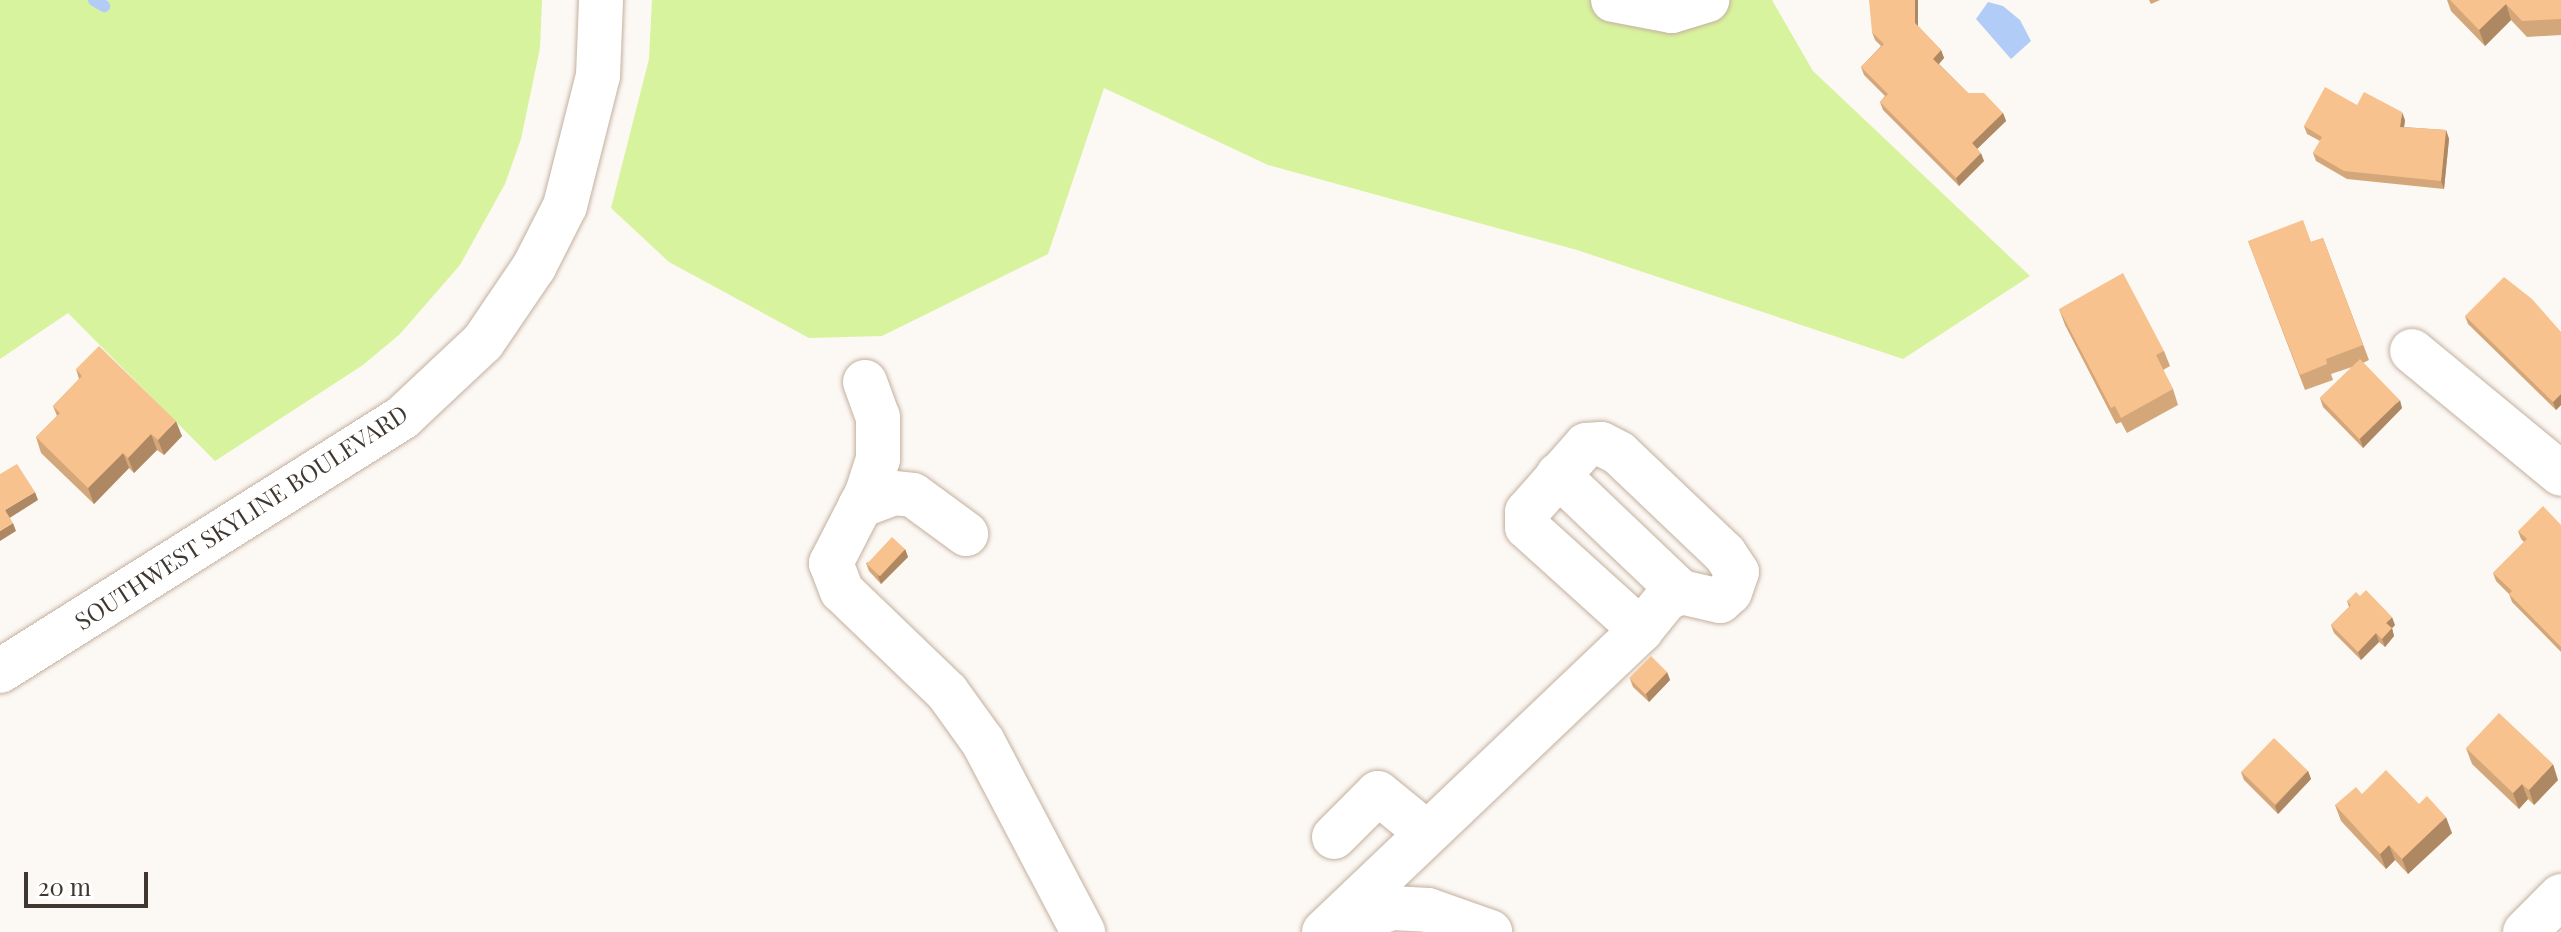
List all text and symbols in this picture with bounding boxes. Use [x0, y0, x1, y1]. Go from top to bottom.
street label: SOUTHWEST SKYLINE BOULEVARD [69, 398, 413, 636]
scale bar [28, 856, 152, 906]
text: 20 m [38, 870, 91, 902]

